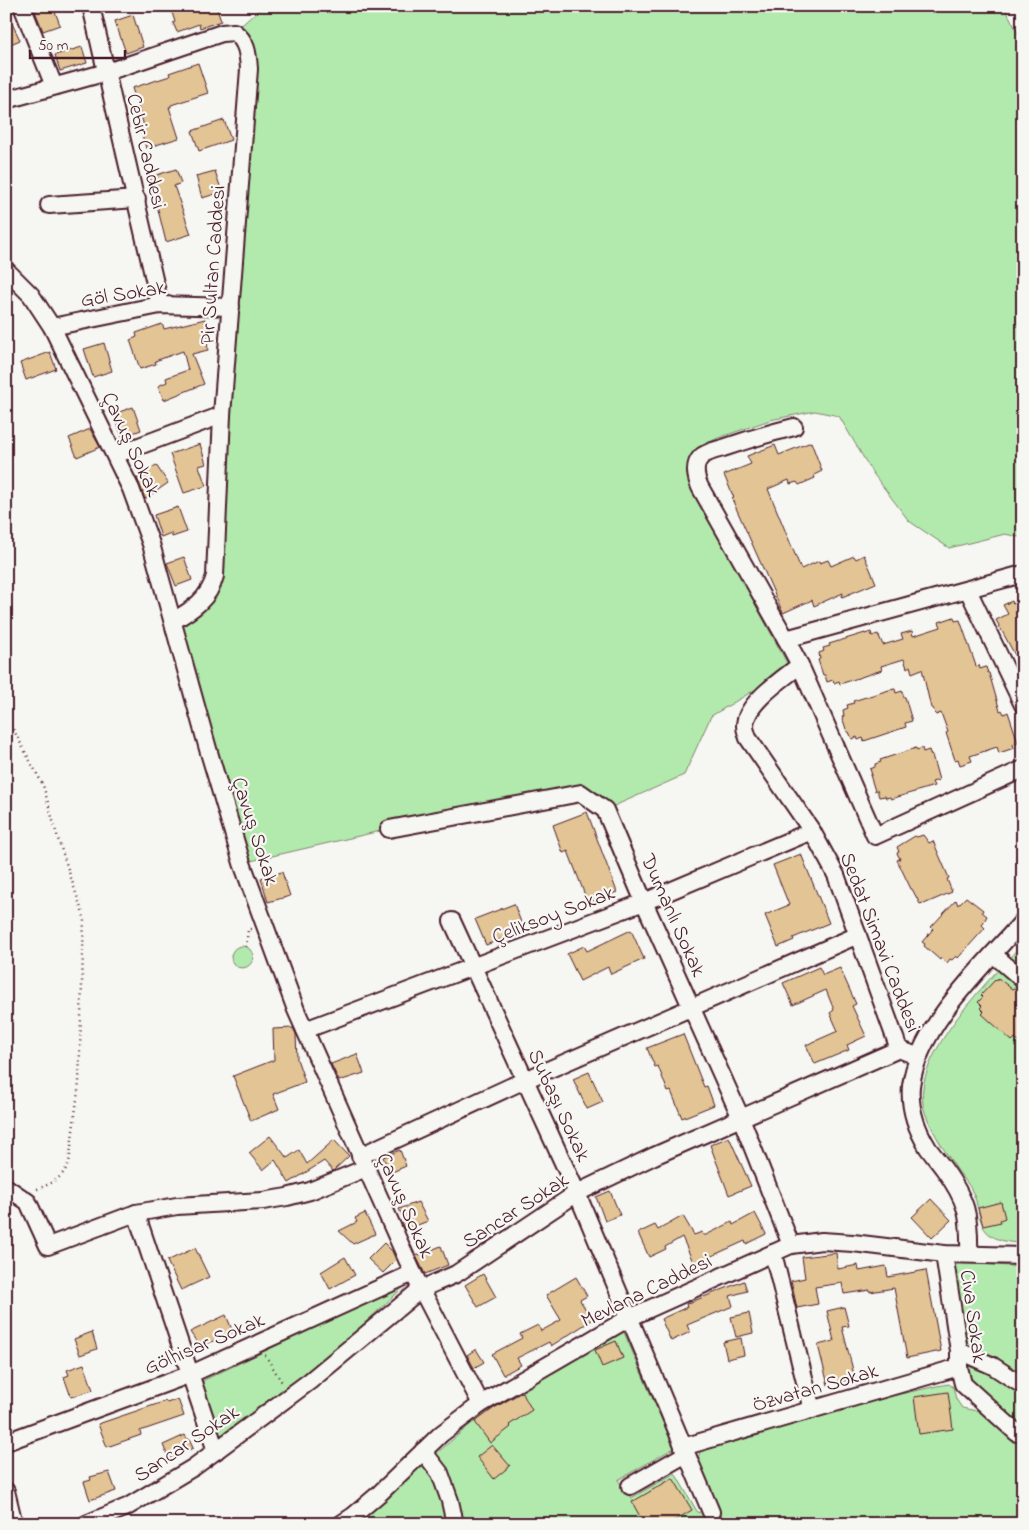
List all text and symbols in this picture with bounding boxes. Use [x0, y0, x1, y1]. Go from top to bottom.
scale bar [30, 28, 125, 60]
text: 50 m [38, 35, 69, 57]
street label: Cebir Caddesi [117, 91, 173, 212]
street label: Pir Sultan Caddesi [193, 184, 235, 346]
street label: Göl Sokak [79, 273, 169, 316]
street label: Çavuş Sokak [93, 388, 168, 503]
street label: Çavuş Sokak [222, 774, 286, 890]
street label: Sedat Simavi Caddesi [831, 848, 927, 1037]
street label: Dumanlı Sokak [631, 849, 713, 983]
street label: Çeliksoy Sokak [488, 878, 621, 955]
street label: Subaşı Sokak [519, 1045, 598, 1168]
street label: Çavuş Sokak [368, 1148, 441, 1264]
street label: Sancar Sokak [457, 1166, 576, 1257]
street label: Mevlana Caddesi [576, 1247, 717, 1336]
street label: Civa Sokak [951, 1268, 993, 1365]
street label: Gölhisar Sokak [140, 1306, 270, 1384]
street label: Özvatan Sokak [749, 1356, 883, 1421]
street label: Sancar Sokak [129, 1398, 246, 1491]

